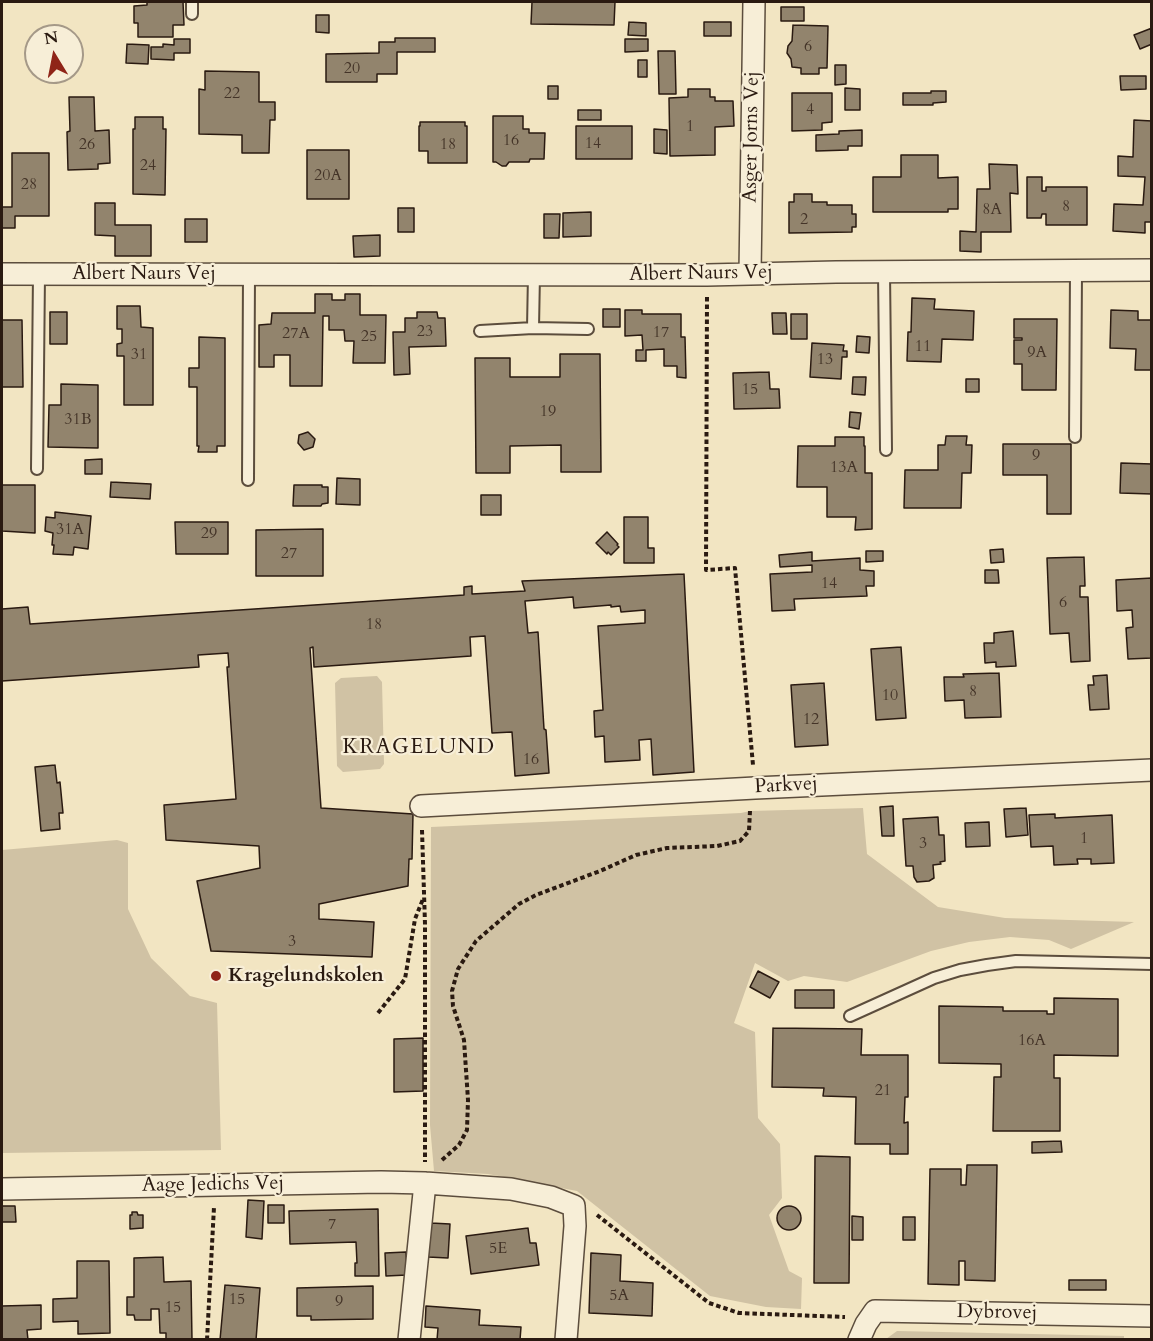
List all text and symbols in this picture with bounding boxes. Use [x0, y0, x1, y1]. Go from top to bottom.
north arrow [24, 24, 84, 84]
text: N [42, 26, 60, 50]
house number: 6 [804, 37, 812, 57]
house number: 20 [344, 59, 360, 79]
street label: Asger Jorns Vej [739, 71, 765, 203]
house number: 22 [224, 84, 240, 104]
house number: 4 [806, 100, 814, 120]
house number: 1 [686, 117, 694, 137]
house number: 16 [503, 131, 519, 151]
house number: 14 [585, 134, 601, 154]
house number: 26 [79, 135, 95, 155]
house number: 18 [440, 135, 456, 155]
house number: 24 [140, 156, 156, 176]
house number: 20A [314, 166, 342, 186]
house number: 28 [21, 175, 37, 195]
house number: 8 [1062, 197, 1070, 217]
house number: 8A [982, 200, 1002, 220]
house number: 2 [800, 210, 808, 230]
street label: Albert Naurs Vej [629, 261, 773, 287]
street label: Albert Naurs Vej [72, 262, 216, 286]
house number: 23 [417, 322, 433, 342]
house number: 17 [653, 323, 669, 343]
house number: 27A [282, 324, 310, 344]
house number: 25 [361, 327, 377, 347]
house number: 11 [915, 337, 931, 357]
house number: 9A [1027, 343, 1047, 363]
house number: 31 [131, 345, 147, 365]
house number: 13 [817, 350, 833, 370]
house number: 15 [742, 380, 758, 400]
house number: 19 [540, 402, 556, 422]
house number: 31B [64, 410, 92, 430]
house number: 9 [1032, 446, 1040, 466]
house number: 13A [830, 458, 858, 478]
house number: 31A [56, 520, 84, 540]
house number: 29 [201, 524, 217, 544]
house number: 27 [281, 544, 297, 564]
house number: 14 [821, 574, 837, 594]
house number: 6 [1059, 593, 1067, 613]
house number: 18 [366, 615, 382, 635]
house number: 8 [969, 682, 977, 702]
house number: 10 [882, 686, 898, 706]
house number: 12 [803, 710, 819, 730]
district label: KRAGELUND [342, 735, 496, 761]
house number: 16 [523, 750, 539, 770]
street label: Parkvej [754, 772, 818, 800]
house number: 1 [1080, 829, 1088, 849]
house number: 3 [919, 834, 927, 854]
house number: 3 [288, 932, 296, 952]
place label: Kragelundskolen [228, 964, 384, 988]
marker: Kragelundskolen [209, 969, 223, 983]
house number: 16A [1018, 1031, 1046, 1051]
house number: 21 [875, 1081, 891, 1101]
street label: Aage Jedichs Vej [142, 1172, 284, 1198]
house number: 7 [328, 1215, 336, 1235]
house number: 5E [489, 1239, 507, 1259]
house number: 5A [609, 1286, 629, 1306]
house number: 15 [229, 1290, 245, 1310]
house number: 9 [335, 1292, 343, 1312]
house number: 15 [165, 1298, 181, 1318]
street label: Dybrovej [957, 1300, 1037, 1326]

